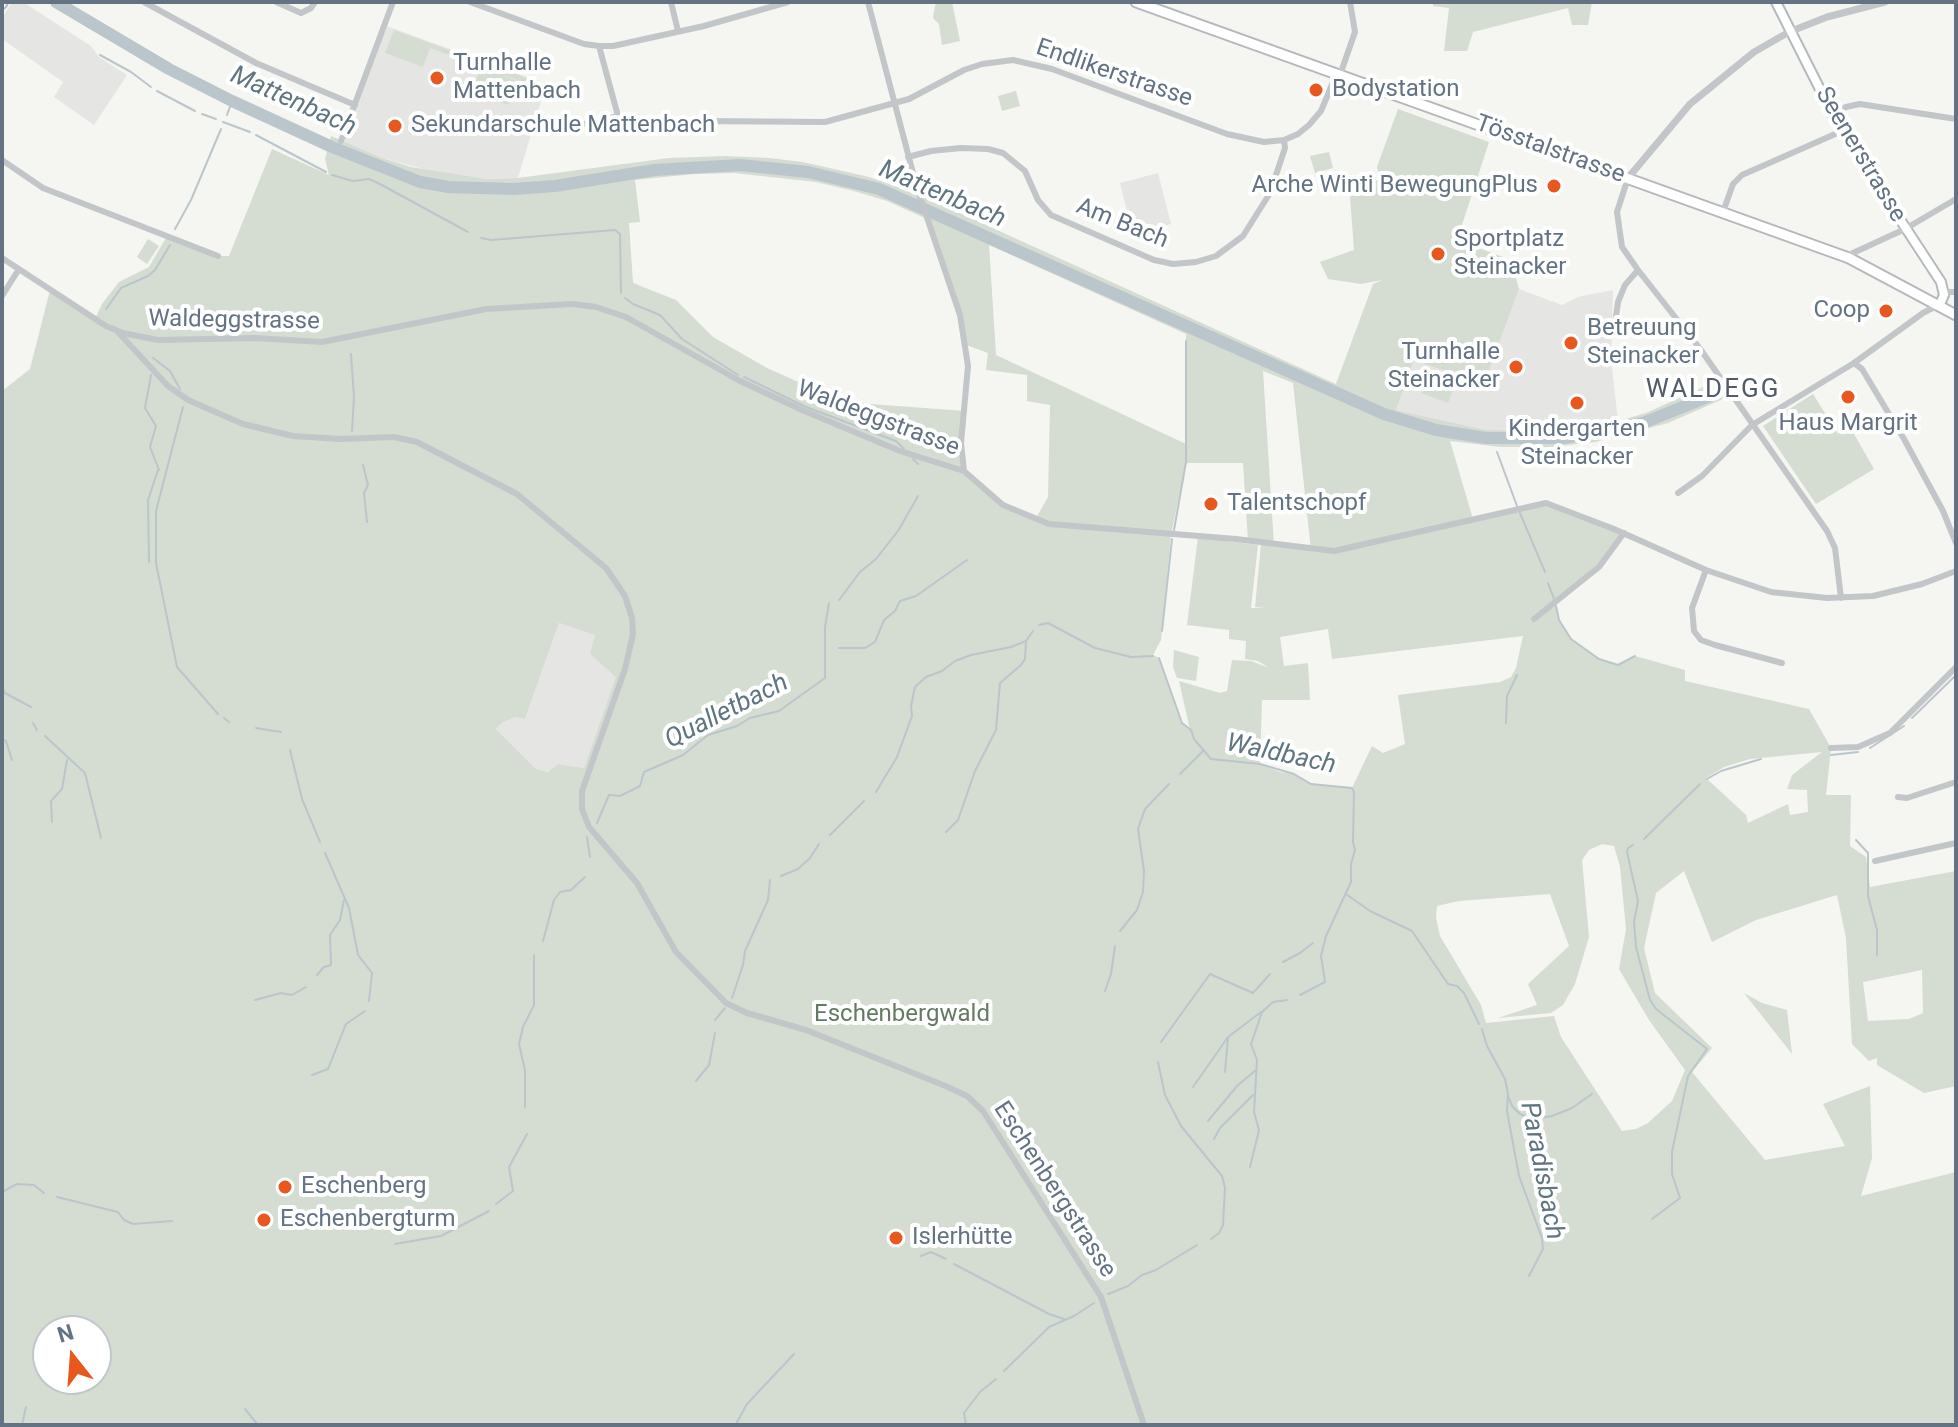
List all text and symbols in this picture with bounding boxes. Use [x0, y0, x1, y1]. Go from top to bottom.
street label: Endlikerstrasse [1032, 34, 1196, 114]
place label: Turnhalle Mattenbach [453, 50, 581, 106]
water label: Mattenbach [225, 60, 361, 144]
marker: Turnhalle Mattenbach [428, 69, 446, 87]
place label: Bodystation [1332, 76, 1459, 104]
marker: Bodystation [1307, 81, 1325, 99]
street label: Seenerstrasse [1808, 82, 1912, 228]
street label: Tösstalstrasse [1471, 110, 1629, 190]
place label: Sekundarschule Mattenbach [411, 112, 715, 140]
marker: Sekundarschule Mattenbach [386, 117, 404, 135]
water label: Mattenbach [874, 154, 1010, 236]
place label: Arche Winti BewegungPlus [1251, 172, 1538, 200]
marker: Arche Winti BewegungPlus [1545, 177, 1563, 195]
street label: Am Bach [1072, 193, 1172, 255]
place label: Sportplatz Steinacker [1454, 226, 1566, 282]
marker: Sportplatz Steinacker [1429, 245, 1447, 263]
place label: Coop [1814, 297, 1870, 325]
marker: Coop [1877, 302, 1895, 320]
street label: Waldeggstrasse [148, 305, 320, 337]
place label: Betreuung Steinacker [1587, 315, 1699, 371]
marker: Betreuung Steinacker [1562, 334, 1580, 352]
place label: Turnhalle Steinacker [1388, 339, 1500, 395]
marker: Turnhalle Steinacker [1507, 358, 1525, 376]
district label: WALDEGG [1646, 374, 1780, 406]
street label: Waldeggstrasse [793, 375, 963, 463]
marker: Haus Margrit [1839, 388, 1857, 406]
marker: Kindergarten Steinacker [1568, 394, 1586, 412]
place label: Haus Margrit [1779, 410, 1917, 438]
place label: Kindergarten Steinacker [1508, 416, 1646, 472]
place label: Talentschopf [1227, 490, 1366, 518]
marker: Talentschopf [1202, 495, 1220, 513]
water label: Qualletbach [660, 668, 794, 756]
water label: Waldbach [1223, 728, 1339, 782]
park label: Eschenbergwald [814, 1001, 990, 1029]
street label: Eschenbergstrasse [986, 1097, 1122, 1283]
water label: Paradisbach [1512, 1100, 1570, 1242]
place label: Eschenberg [301, 1173, 426, 1201]
marker: Eschenberg [276, 1178, 294, 1196]
place label: Eschenbergturm [280, 1206, 456, 1234]
marker: Eschenbergturm [255, 1211, 273, 1229]
place label: Islerhütte [912, 1224, 1012, 1252]
marker: Islerhütte [887, 1229, 905, 1247]
north arrow [32, 1315, 112, 1395]
text: N [54, 1319, 77, 1348]

